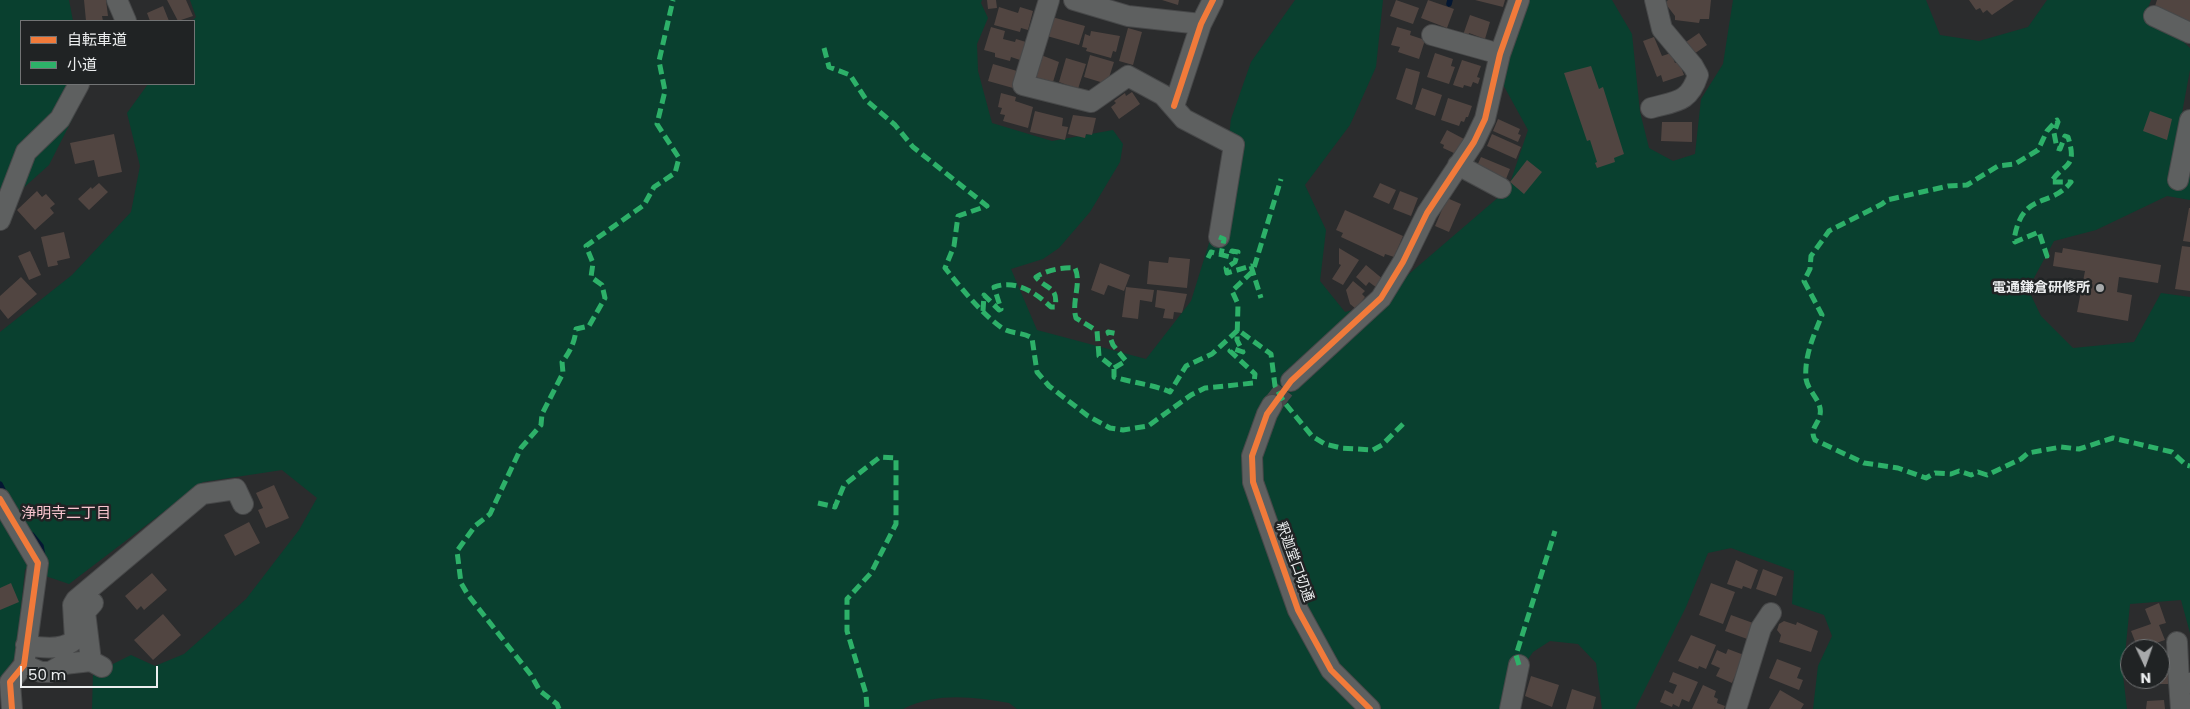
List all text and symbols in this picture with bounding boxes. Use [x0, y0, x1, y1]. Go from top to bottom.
legend [20, 20, 195, 85]
text: 自転車道 [67, 29, 127, 50]
text: 小道 [67, 54, 97, 75]
place label: 電通鎌倉研修所 [1992, 280, 2090, 296]
marker: 電通鎌倉研修所 [2094, 282, 2106, 294]
district label: 浄明寺二丁目 [21, 505, 111, 523]
street label: 釈迦堂口切通 [1272, 520, 1316, 604]
north arrow [2120, 639, 2170, 689]
scale bar [22, 656, 160, 688]
text: 50 m [28, 664, 66, 685]
text: N [2140, 668, 2152, 688]

